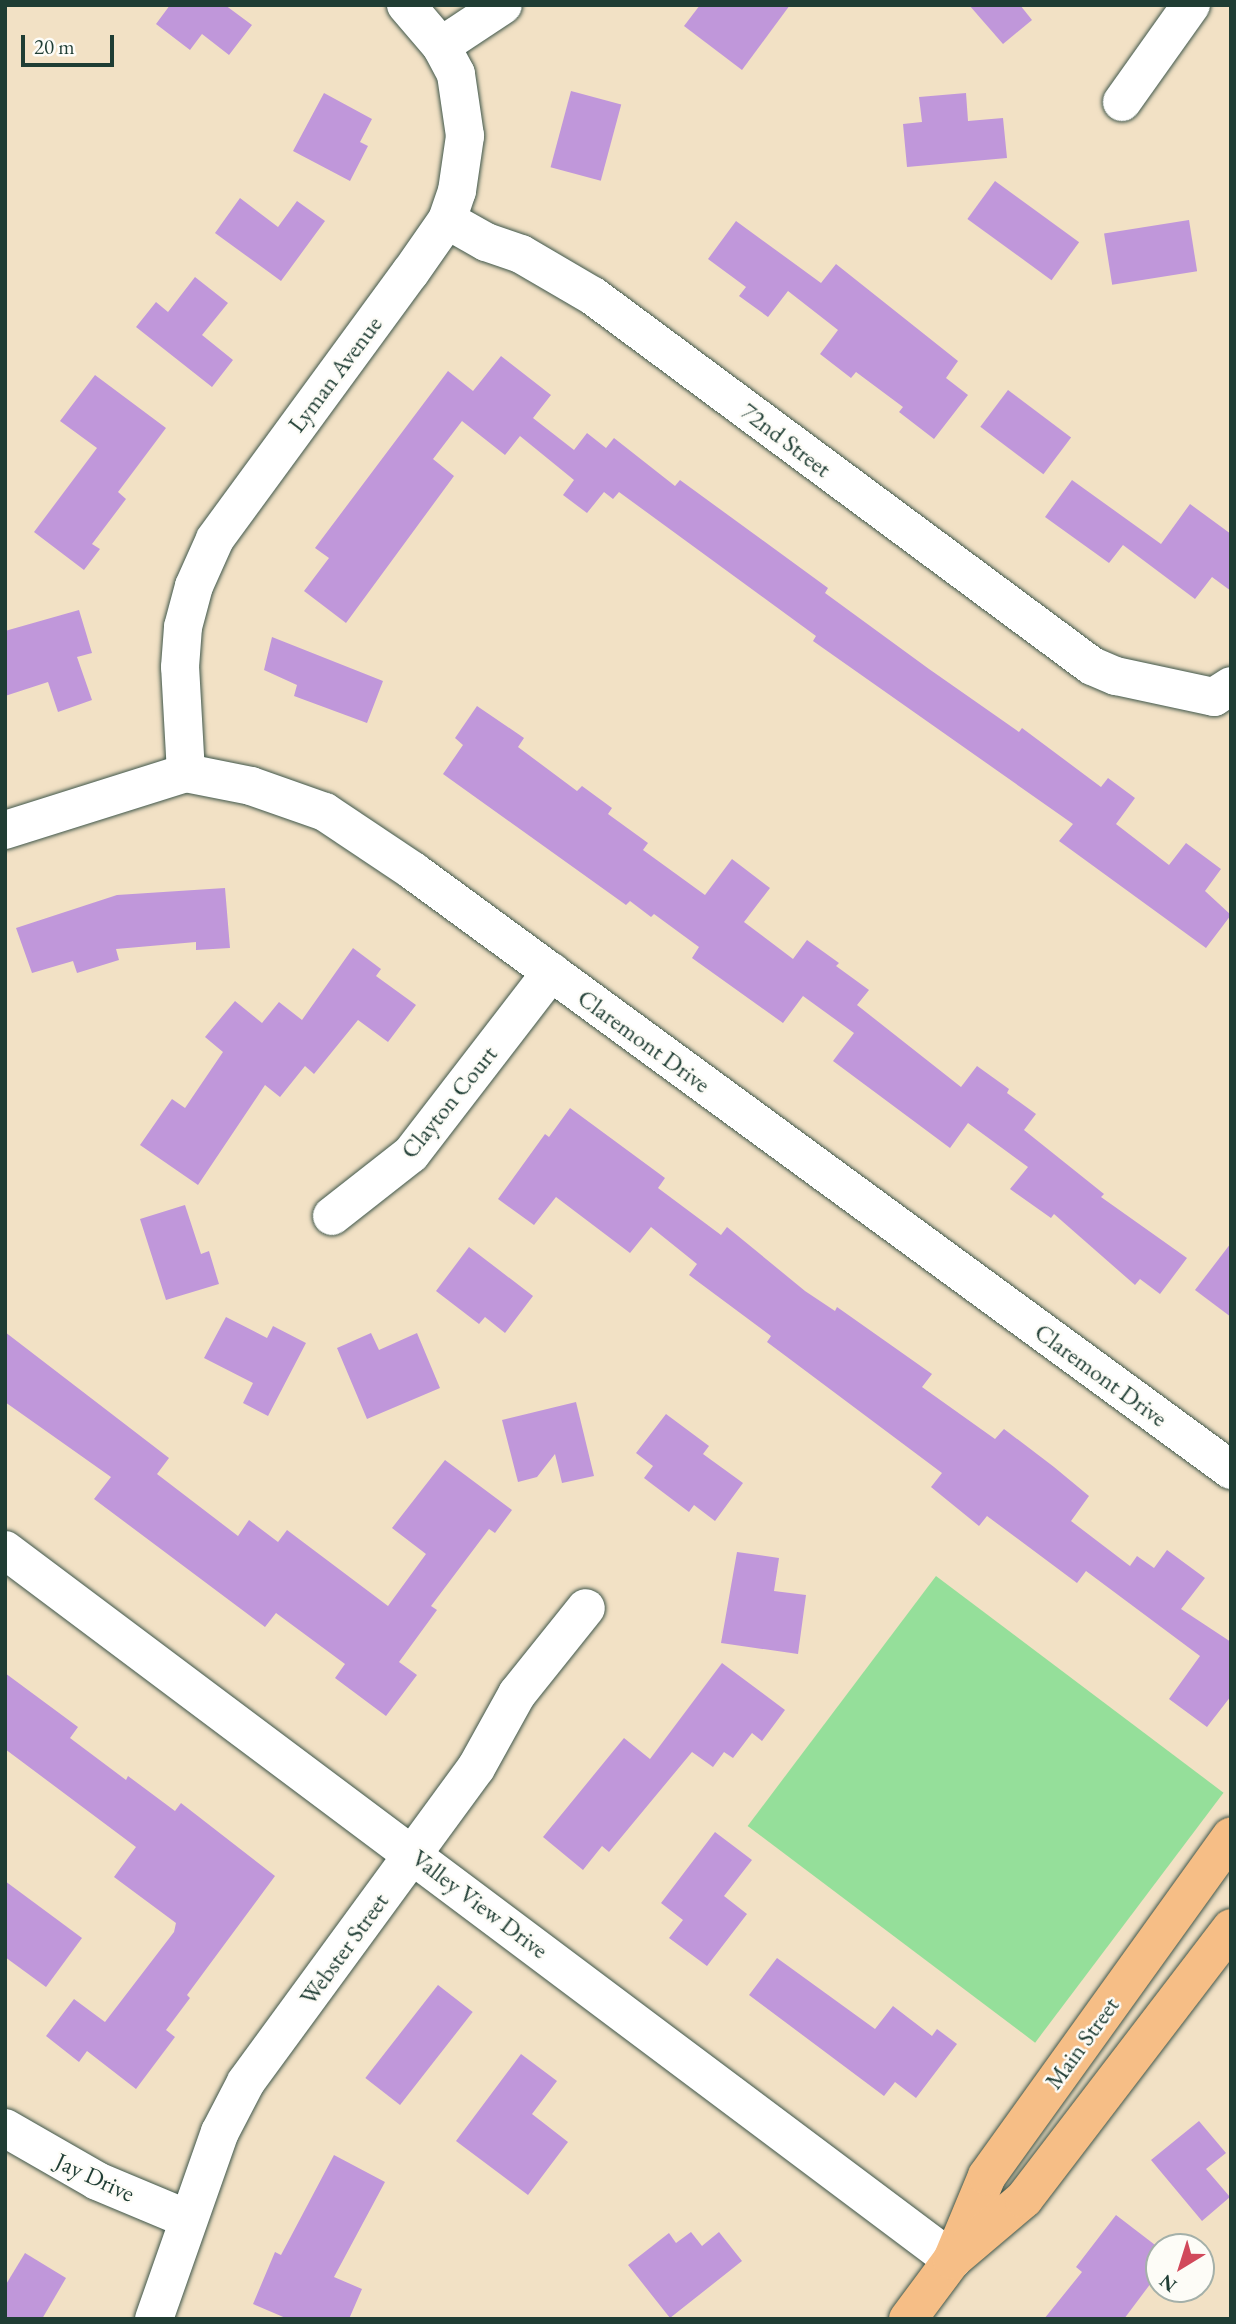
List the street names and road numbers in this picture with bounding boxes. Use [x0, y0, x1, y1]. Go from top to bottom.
street label: Lyman Avenue [282, 310, 388, 438]
street label: 72nd Street [735, 397, 837, 483]
street label: Claremont Drive [572, 983, 716, 1099]
street label: Clayton Court [395, 1040, 503, 1164]
street label: Claremont Drive [1029, 1317, 1173, 1433]
street label: Valley View Drive [406, 1843, 554, 1965]
street label: Webster Street [294, 1887, 394, 2011]
street label: Main Street [1039, 1991, 1125, 2095]
street label: Jay Drive [51, 2146, 139, 2208]

